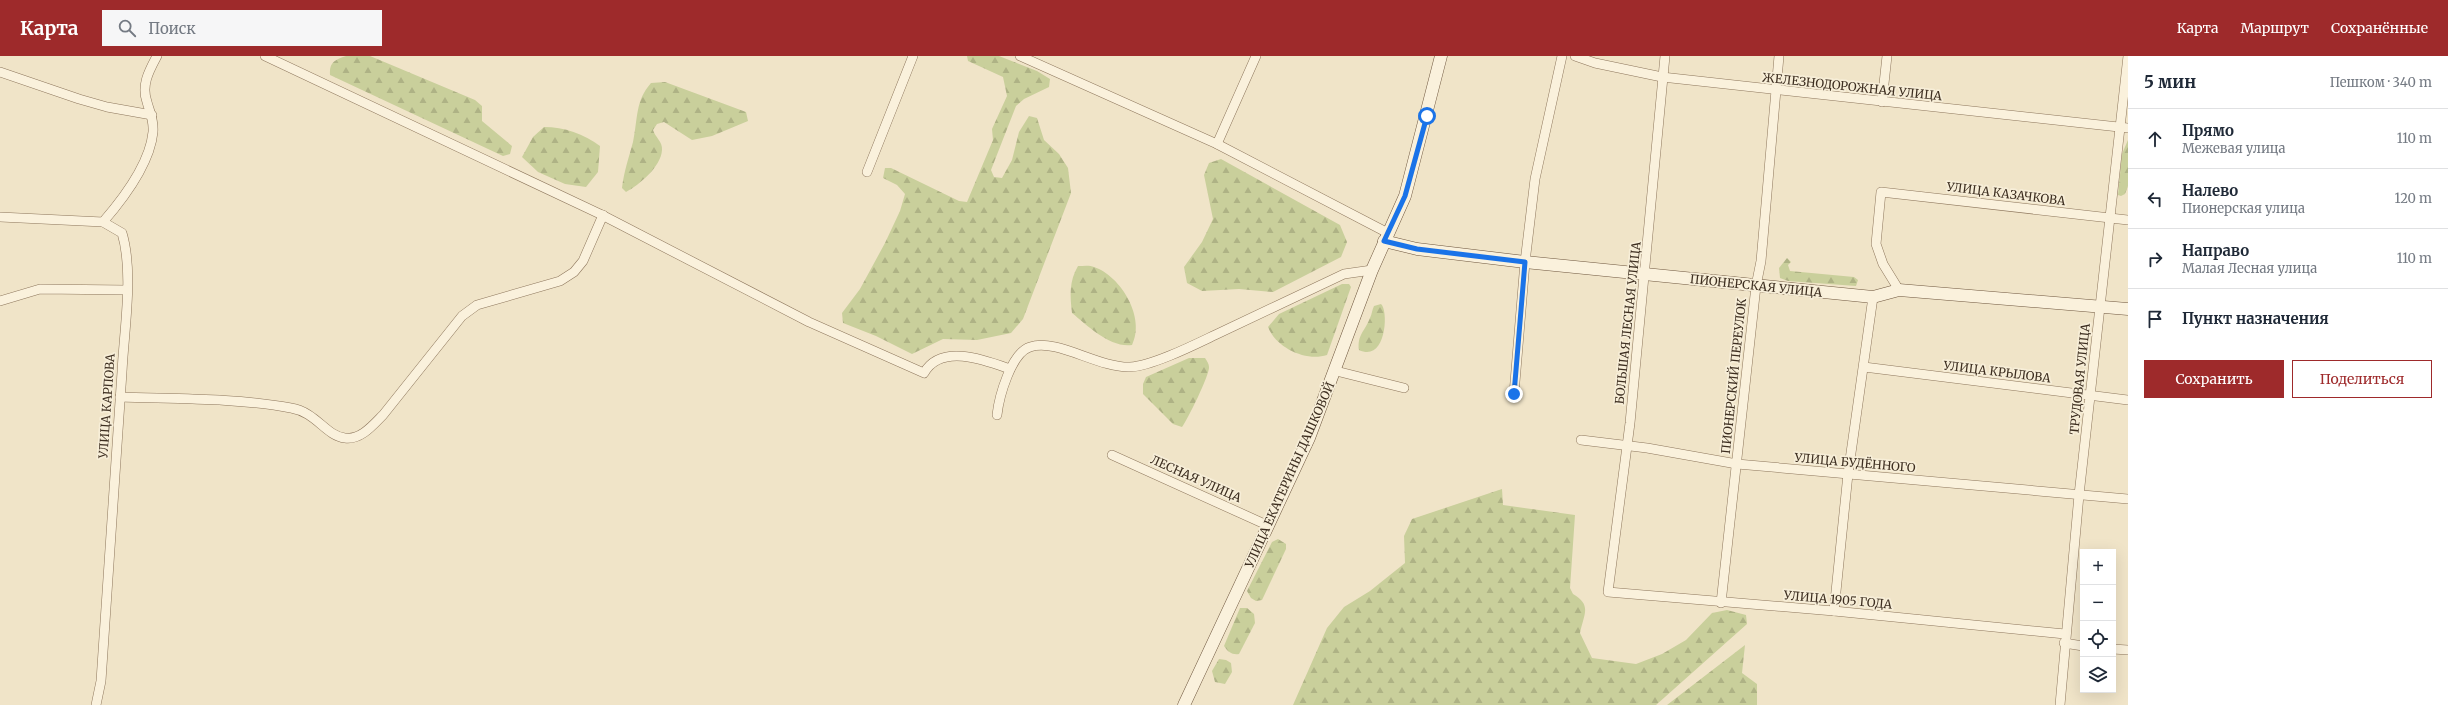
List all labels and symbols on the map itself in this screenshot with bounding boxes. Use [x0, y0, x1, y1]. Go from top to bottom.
street label: ЖЕЛЕЗНОДОРОЖНАЯ УЛИЦА [1761, 70, 1943, 103]
route start [1418, 107, 1436, 125]
street label: УЛИЦА КАЗАЧКОВА [1945, 179, 2067, 208]
street label: БОЛЬШАЯ ЛЕСНАЯ УЛИЦА [1611, 240, 1644, 405]
street label: ПИОНЕРСКАЯ УЛИЦА [1689, 271, 1823, 300]
street label: ПИОНЕРСКИЙ ПЕРЕУЛОК [1718, 297, 1749, 454]
street label: ТРУДОВАЯ УЛИЦА [2066, 322, 2093, 435]
street label: УЛИЦА КАРПОВА [95, 352, 118, 460]
street label: УЛИЦА КРЫЛОВА [1942, 357, 2052, 386]
street label: УЛИЦА ЕКАТЕРИНЫ ДАШКОВОЙ [1241, 379, 1338, 571]
route end [1505, 385, 1523, 403]
street label: УЛИЦА БУДЁННОГО [1793, 450, 1916, 475]
street label: ЛЕСНАЯ УЛИЦА [1149, 452, 1244, 505]
street label: УЛИЦА 1905 ГОДА [1782, 587, 1893, 612]

